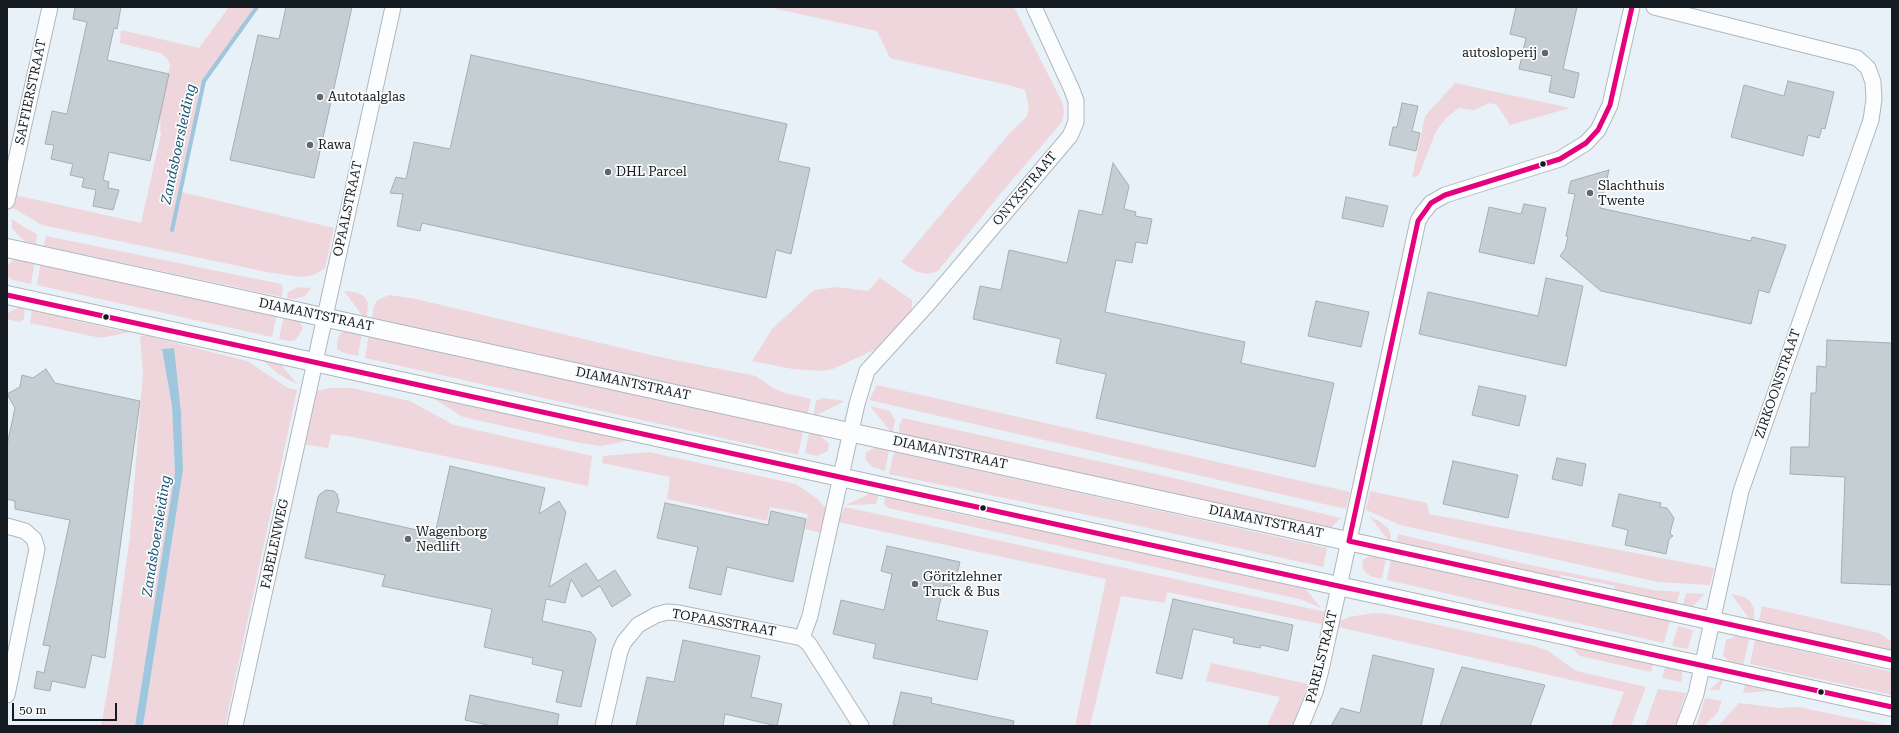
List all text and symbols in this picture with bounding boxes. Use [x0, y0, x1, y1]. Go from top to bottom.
street label: SAFFIERSTRAAT [12, 38, 50, 146]
place label: autosloperij [1462, 45, 1537, 61]
marker: autosloperij [1540, 48, 1550, 58]
water label: Zandsboersleiding [158, 82, 200, 206]
place label: Autotaalglas [328, 89, 405, 105]
marker: Autotaalglas [315, 92, 325, 102]
place label: Rawa [318, 137, 351, 153]
marker: Rawa [305, 140, 315, 150]
street label: ONYXSTRAAT [990, 149, 1060, 229]
unlabelled marker [1538, 159, 1548, 169]
street label: OPAALSTRAAT [330, 160, 366, 258]
place label: DHL Parcel [616, 164, 687, 180]
marker: DHL Parcel [603, 167, 613, 177]
place label: Slachthuis Twente [1598, 178, 1664, 209]
marker: Slachthuis Twente [1585, 188, 1595, 198]
street label: DIAMANTSTRAAT [257, 295, 375, 335]
unlabelled marker [101, 312, 111, 322]
street label: ZIRKOONSTRAAT [1752, 327, 1804, 441]
street label: DIAMANTSTRAAT [574, 364, 692, 404]
street label: DIAMANTSTRAAT [891, 433, 1009, 473]
water label: Zandsboersleiding [139, 474, 175, 598]
street label: FABELENWEG [258, 498, 292, 590]
street label: DIAMANTSTRAAT [1207, 502, 1325, 542]
unlabelled marker [978, 503, 988, 513]
place label: Wagenborg Nedlift [416, 524, 487, 555]
marker: Wagenborg Nedlift [403, 534, 413, 544]
place label: Göritzlehner Truck & Bus [923, 569, 1002, 600]
marker: Göritzlehner Truck & Bus [910, 579, 920, 589]
street label: TOPAASSTRAAT [671, 606, 777, 640]
street label: PARELSTRAAT [1303, 609, 1341, 705]
unlabelled marker [1816, 687, 1826, 697]
scale bar [14, 695, 119, 721]
text: 50 m [19, 703, 46, 717]

